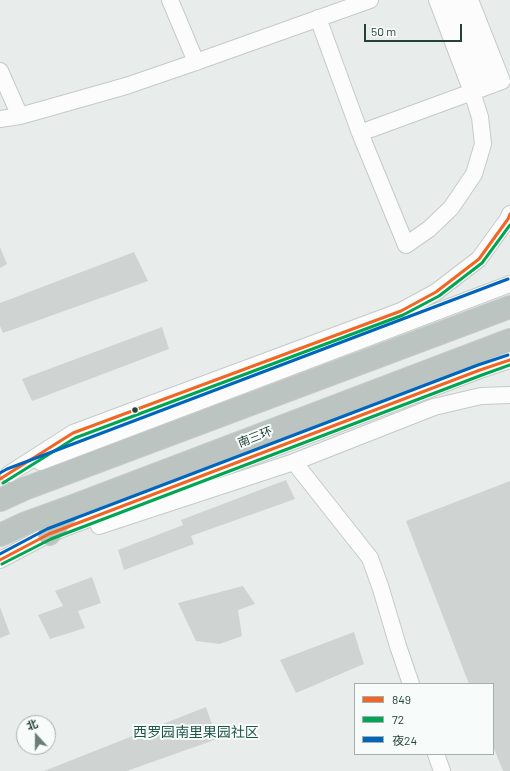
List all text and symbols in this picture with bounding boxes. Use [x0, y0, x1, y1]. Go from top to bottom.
scale bar [366, 16, 464, 42]
text: 50 m [371, 24, 396, 38]
unlabelled marker [130, 405, 140, 415]
street label: 南三环 [236, 424, 274, 450]
legend [354, 683, 494, 755]
text: 849 [392, 692, 411, 706]
text: 72 [392, 712, 404, 726]
north arrow [16, 715, 56, 755]
text: 北 [24, 716, 39, 732]
district label: 西罗园南里果园社区 [133, 724, 259, 740]
text: 夜24 [392, 733, 417, 747]

